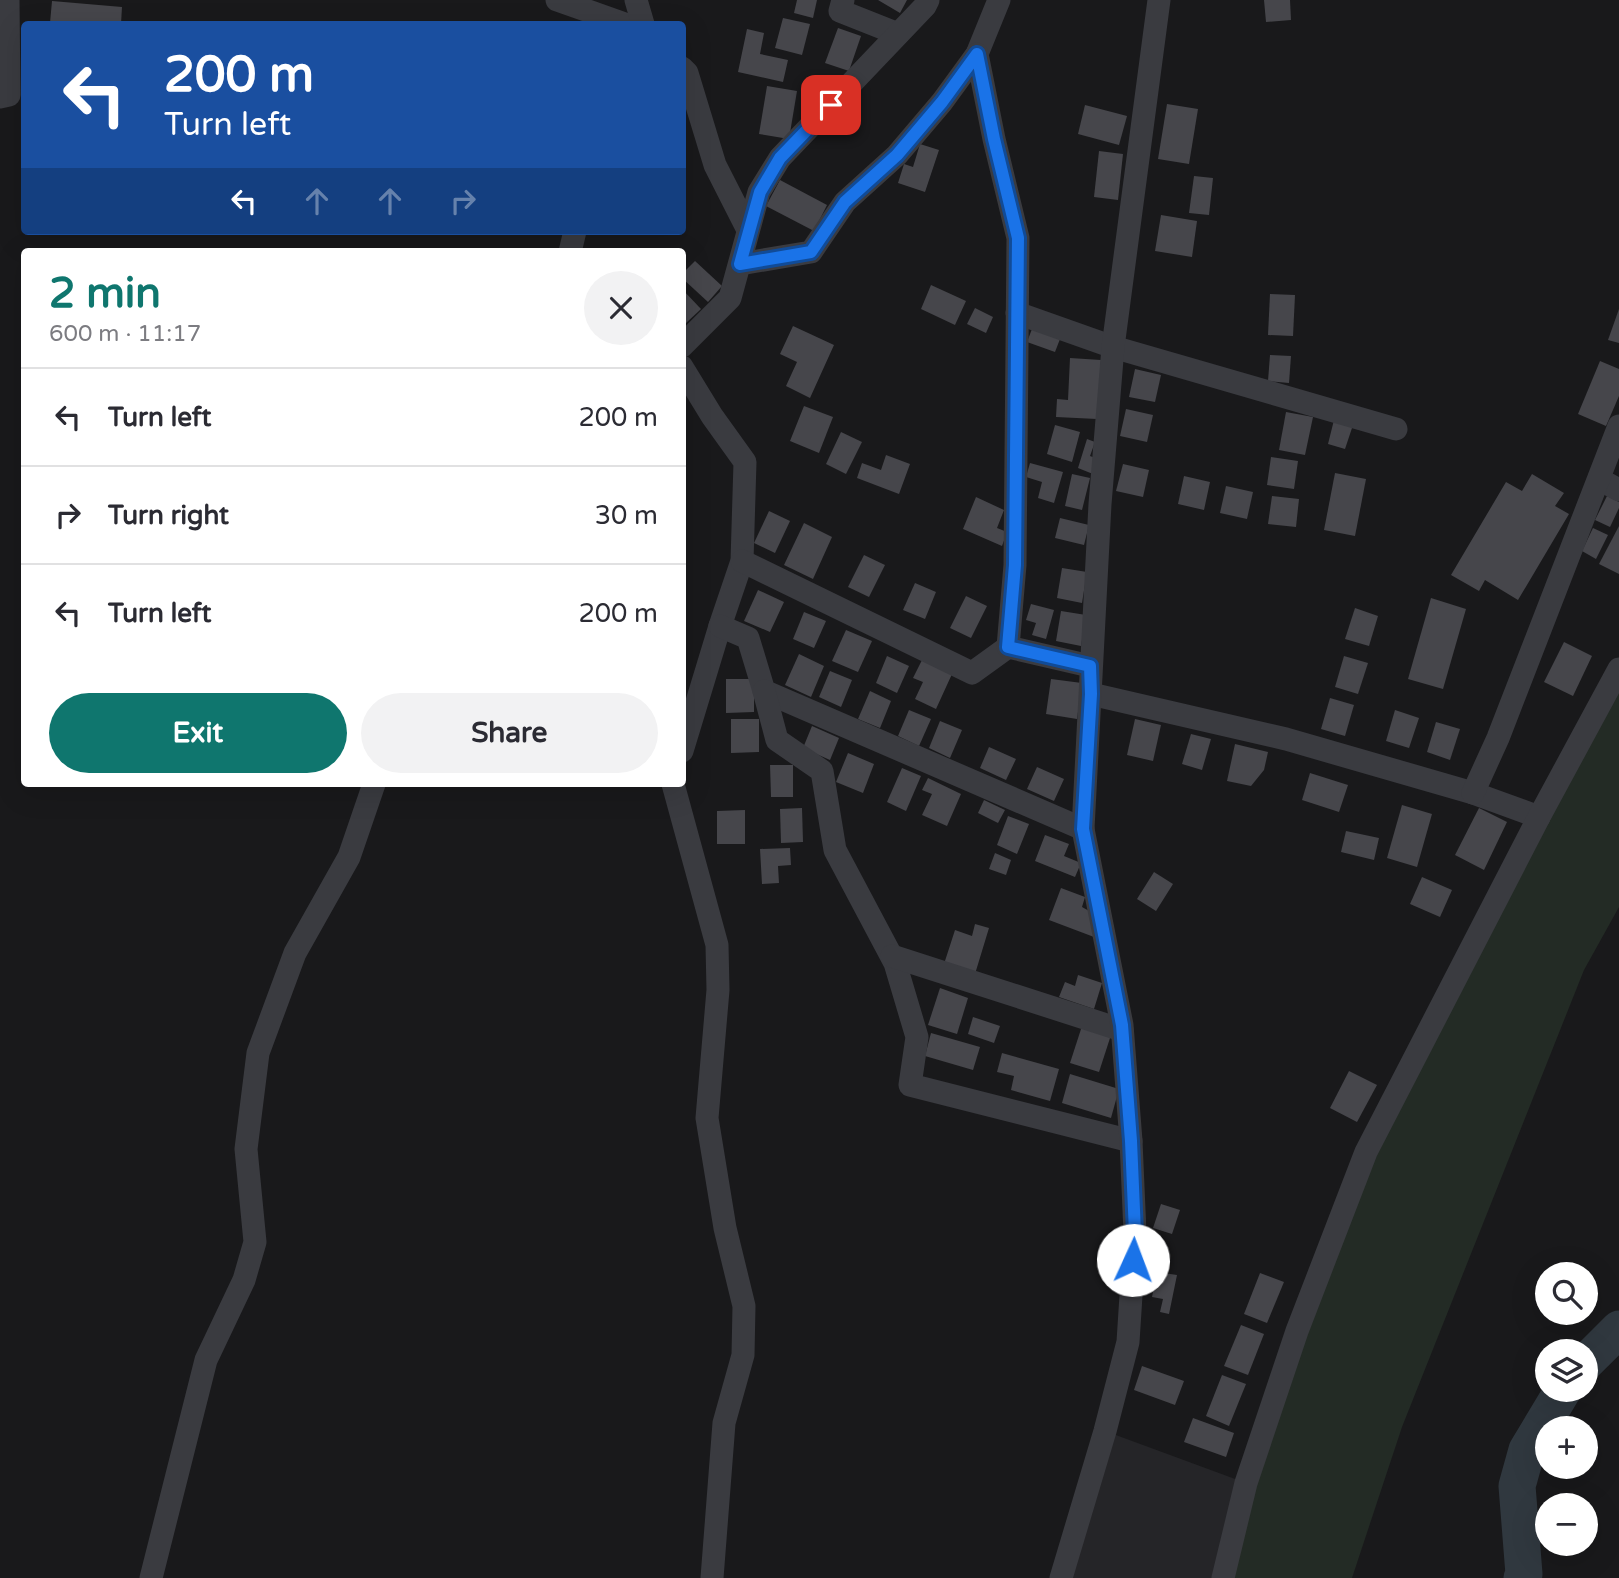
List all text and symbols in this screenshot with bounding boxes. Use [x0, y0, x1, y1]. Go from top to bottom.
text: 200 m [164, 46, 314, 105]
icon: left [49, 49, 140, 140]
pin [801, 75, 861, 135]
icon: arrive [812, 86, 850, 124]
text: Turn left [164, 106, 291, 144]
icon: left [225, 182, 263, 220]
icon: ahead [298, 182, 336, 220]
icon: ahead [371, 182, 409, 220]
icon: right [444, 182, 482, 220]
text: 2 min [49, 268, 161, 319]
button: close [584, 271, 658, 345]
text: 600 m · 11:17 [49, 320, 201, 348]
icon: left [49, 398, 87, 436]
text: Turn left [108, 402, 211, 433]
text: 200 m [578, 402, 658, 433]
icon: right [49, 496, 87, 534]
text: Turn right [108, 500, 229, 531]
text: 30 m [595, 500, 658, 531]
icon: left [49, 594, 87, 632]
text: Turn left [108, 598, 211, 629]
text: 200 m [578, 598, 658, 629]
button: Exit [49, 693, 347, 773]
button: Share [361, 693, 658, 773]
position arrow [1096, 1223, 1170, 1297]
map controls [1535, 1262, 1598, 1556]
button: search [1535, 1262, 1598, 1325]
button: layers [1535, 1339, 1598, 1402]
button: + [1535, 1416, 1598, 1479]
button: − [1535, 1493, 1598, 1556]

